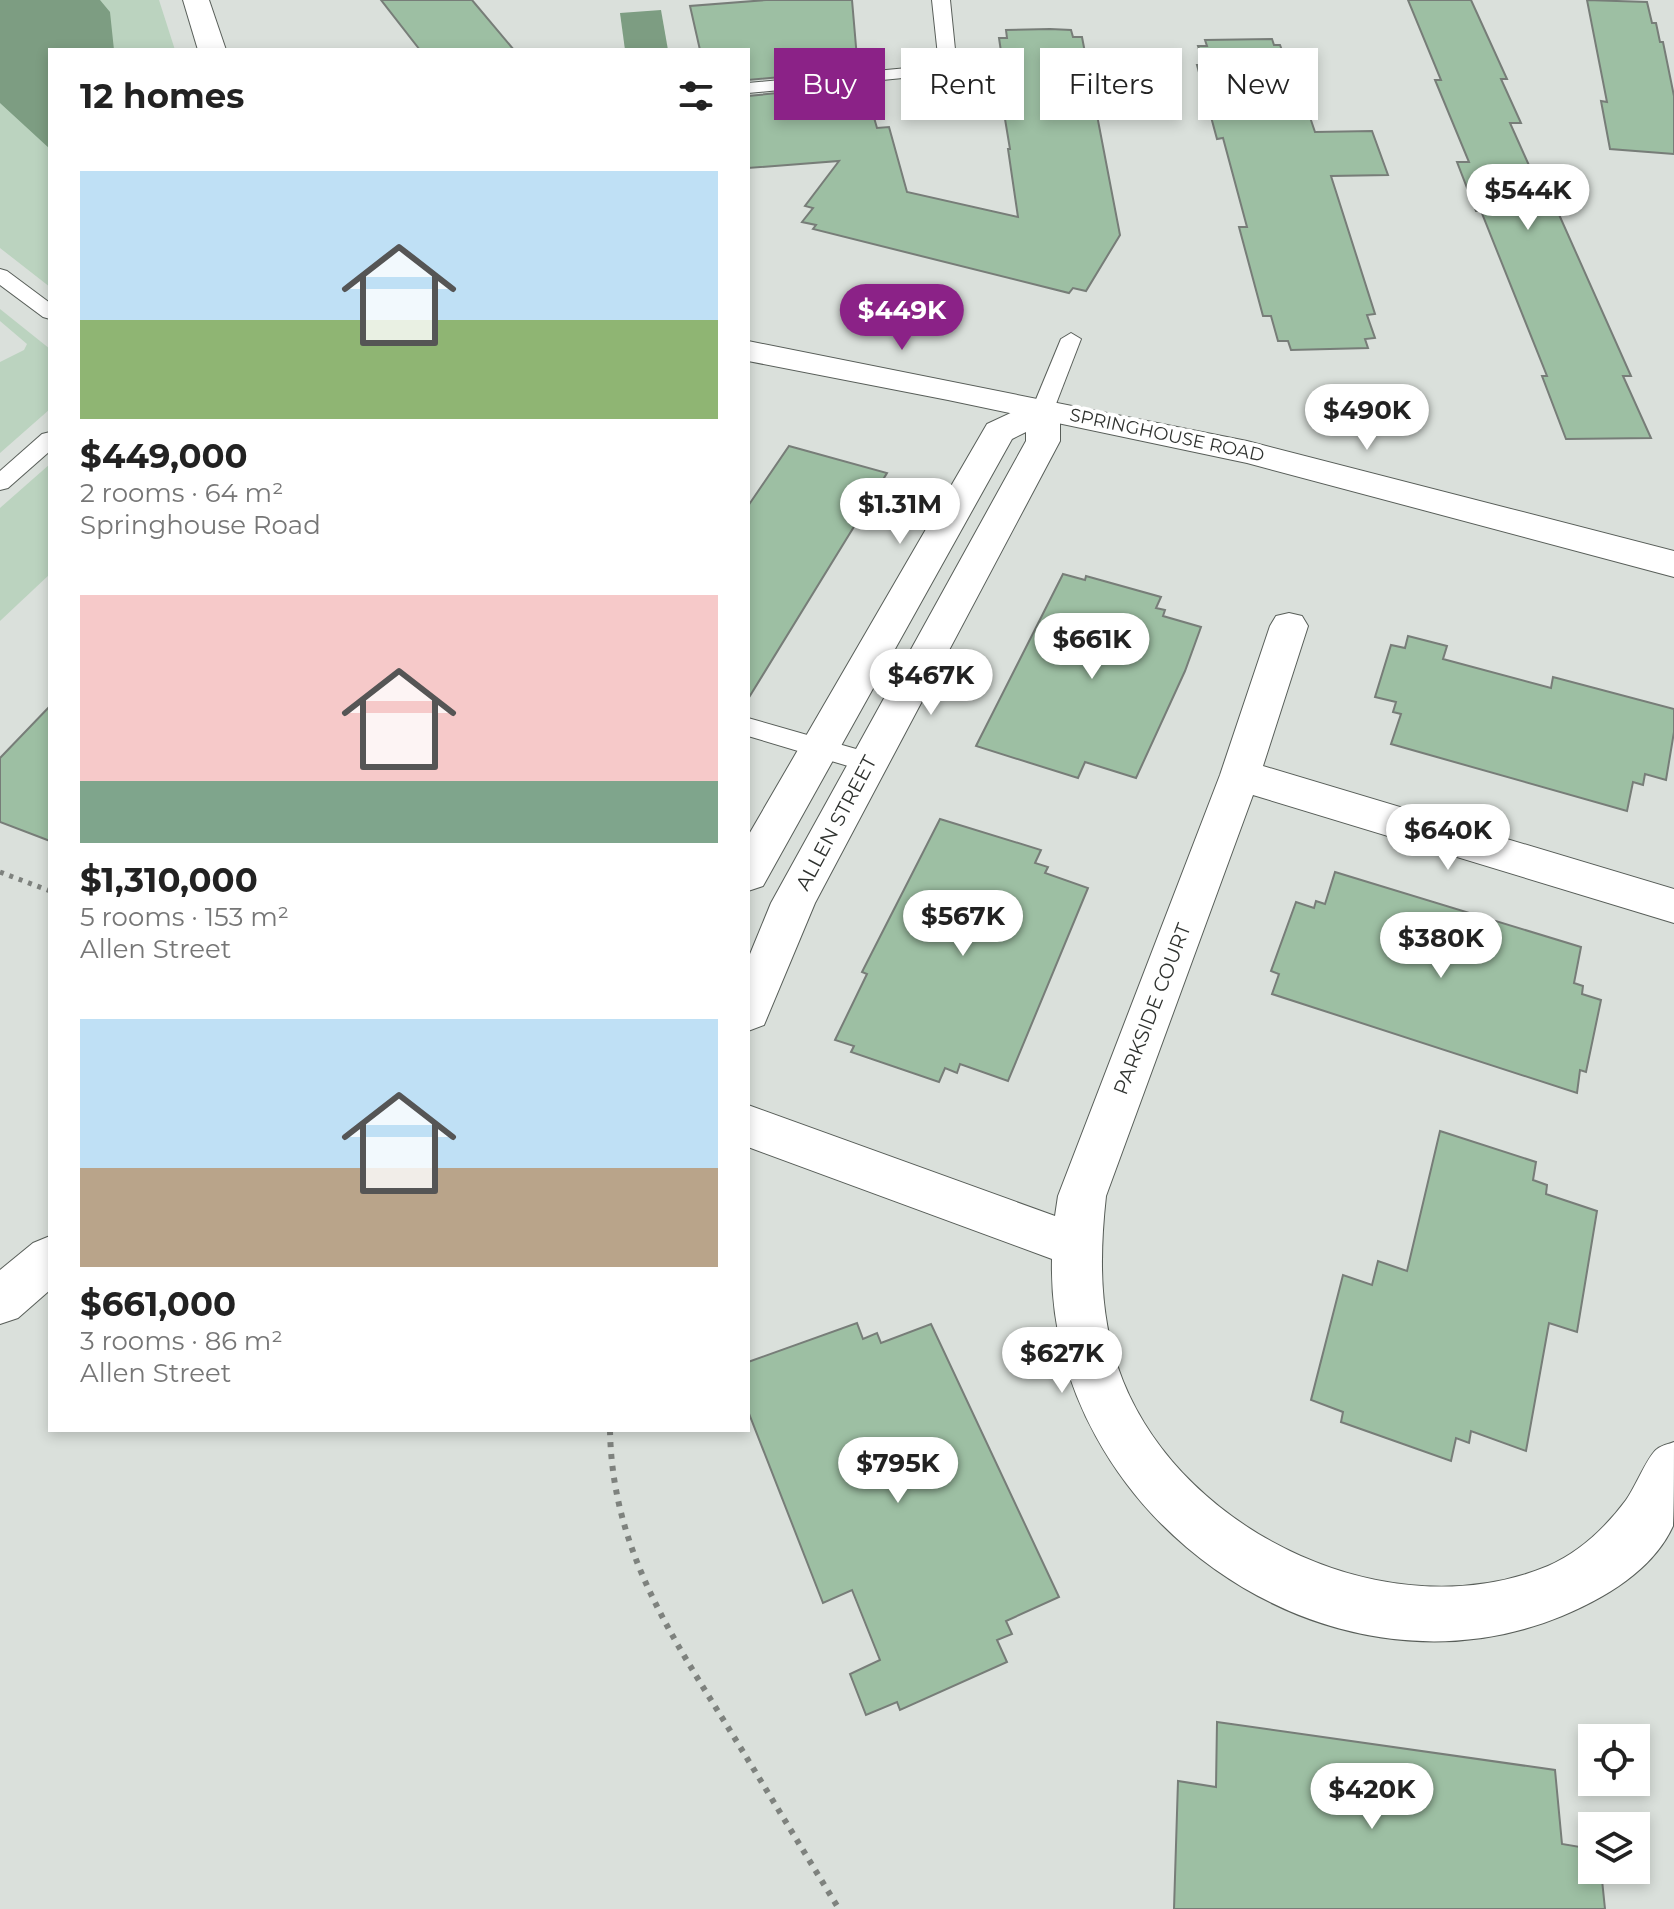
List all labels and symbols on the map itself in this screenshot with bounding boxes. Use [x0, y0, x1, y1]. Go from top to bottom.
pin: $544K [1472, 164, 1584, 232]
pin: $449K [846, 284, 958, 352]
pin: $490K [1311, 384, 1423, 452]
street label: SPRINGHOUSE ROAD [1068, 404, 1266, 466]
pin: $1.31M [835, 478, 965, 546]
pin: $661K [1036, 613, 1148, 681]
pin: $467K [875, 649, 987, 717]
street label: ALLEN STREET [790, 751, 882, 894]
pin: $640K [1392, 804, 1504, 872]
pin: $567K [907, 890, 1019, 958]
pin: $380K [1385, 912, 1497, 980]
street label: PARKSIDE COURT [1108, 919, 1196, 1098]
pin: $627K [1006, 1327, 1118, 1395]
pin: $795K [842, 1437, 954, 1505]
pin: $420K [1316, 1763, 1428, 1831]

